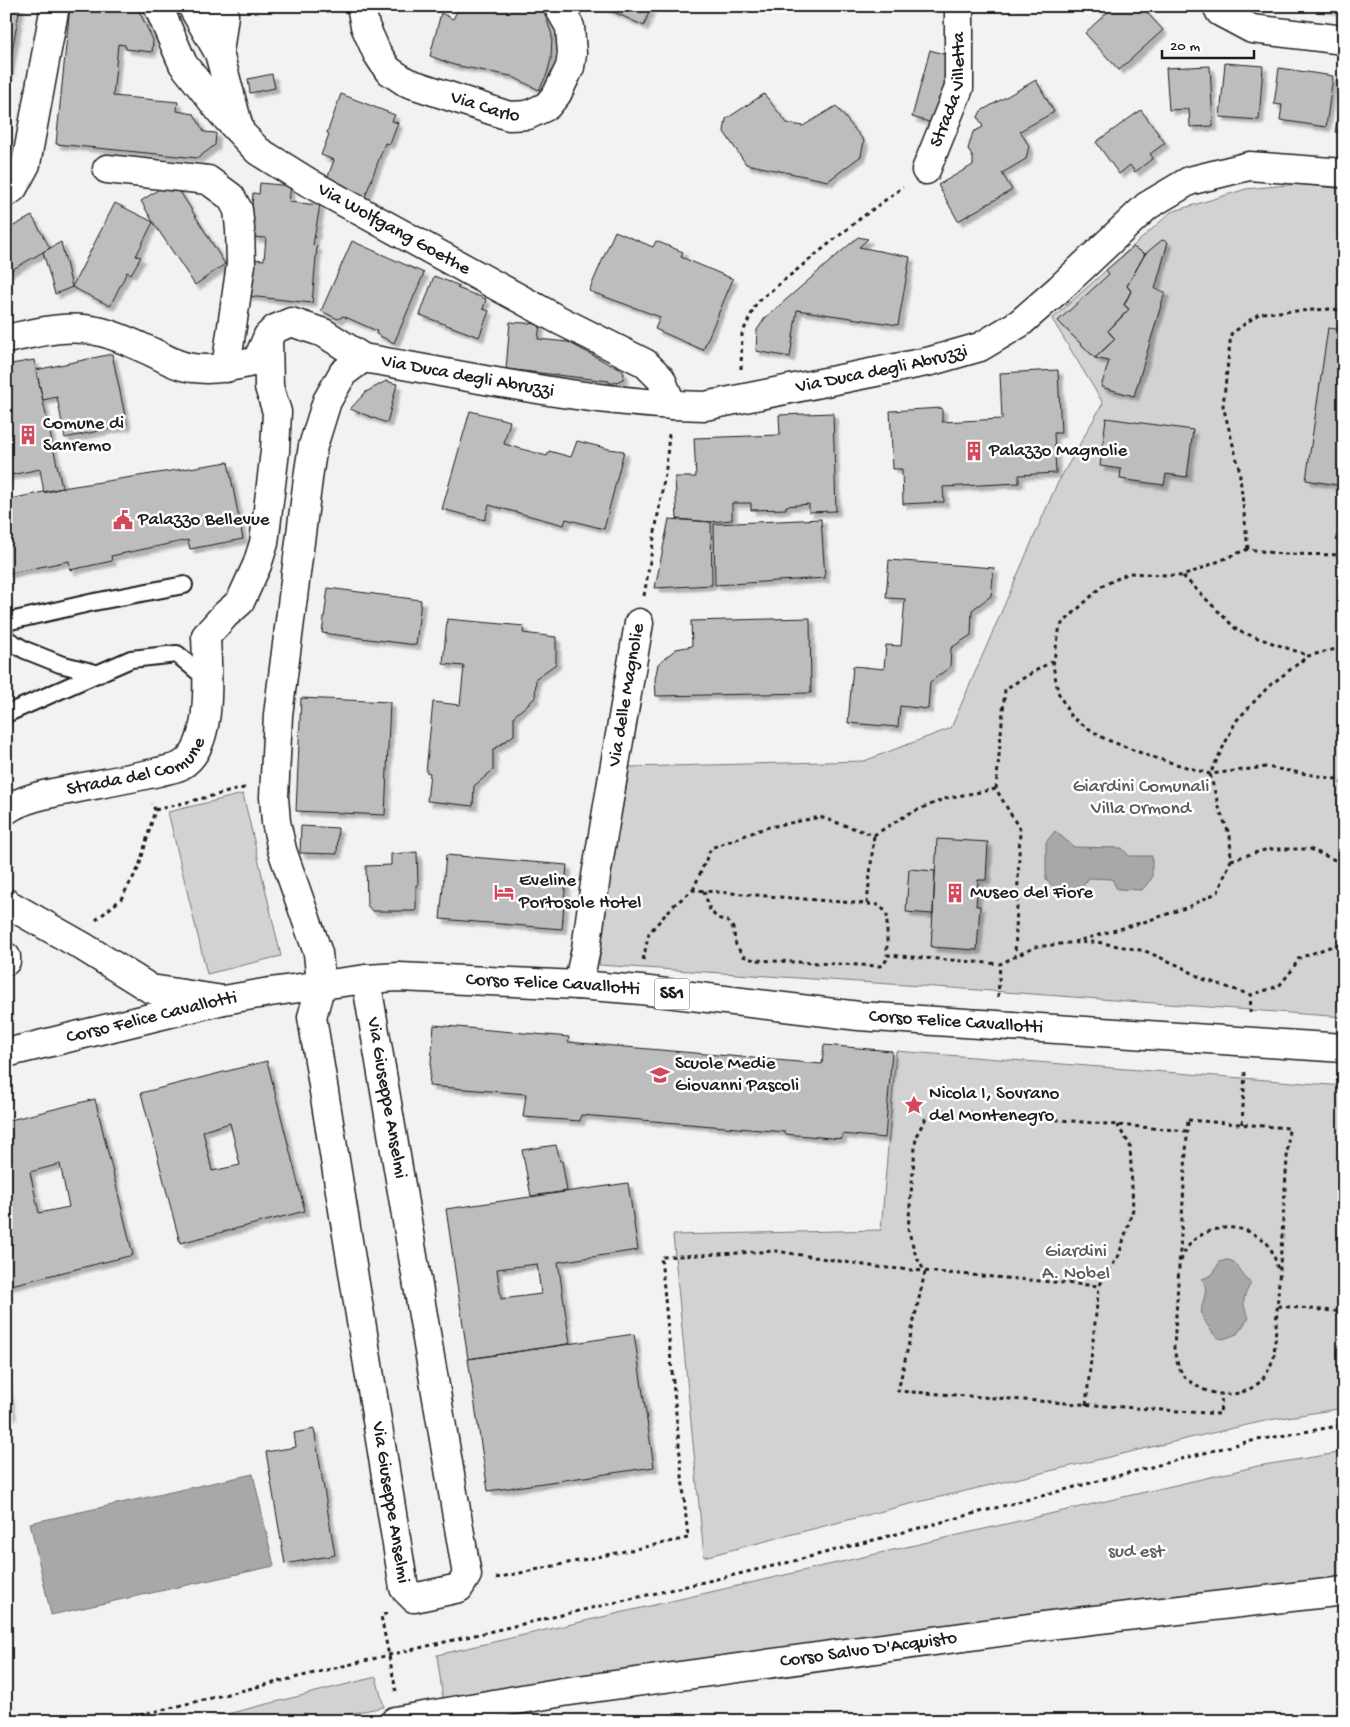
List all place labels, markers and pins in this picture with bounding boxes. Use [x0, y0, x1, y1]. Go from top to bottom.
place label: Comune di Sanremo [43, 413, 124, 458]
building icon: Comune di Sanremo [17, 424, 39, 446]
building icon: Palazzo Magnolie [963, 440, 985, 462]
place label: Palazzo Magnolie [988, 440, 1128, 463]
public building icon: Palazzo Bellevue [112, 509, 134, 531]
place label: Palazzo Bellevue [137, 509, 270, 532]
place label: Eveline Portosole Hotel [518, 870, 642, 915]
hotel icon: Eveline Portosole Hotel [493, 881, 515, 903]
building icon: Museo del Fiore [944, 882, 966, 904]
place label: Museo del Fiore [970, 882, 1093, 905]
place label: Scuole Medie Giovanni Pascoli [675, 1053, 799, 1098]
school or university icon: Scuole Medie Giovanni Pascoli [649, 1064, 671, 1086]
place label: Nicola I, Sovrano del Montenegro [929, 1083, 1059, 1128]
place icon: Nicola I, Sovrano del Montenegro [903, 1094, 925, 1116]

